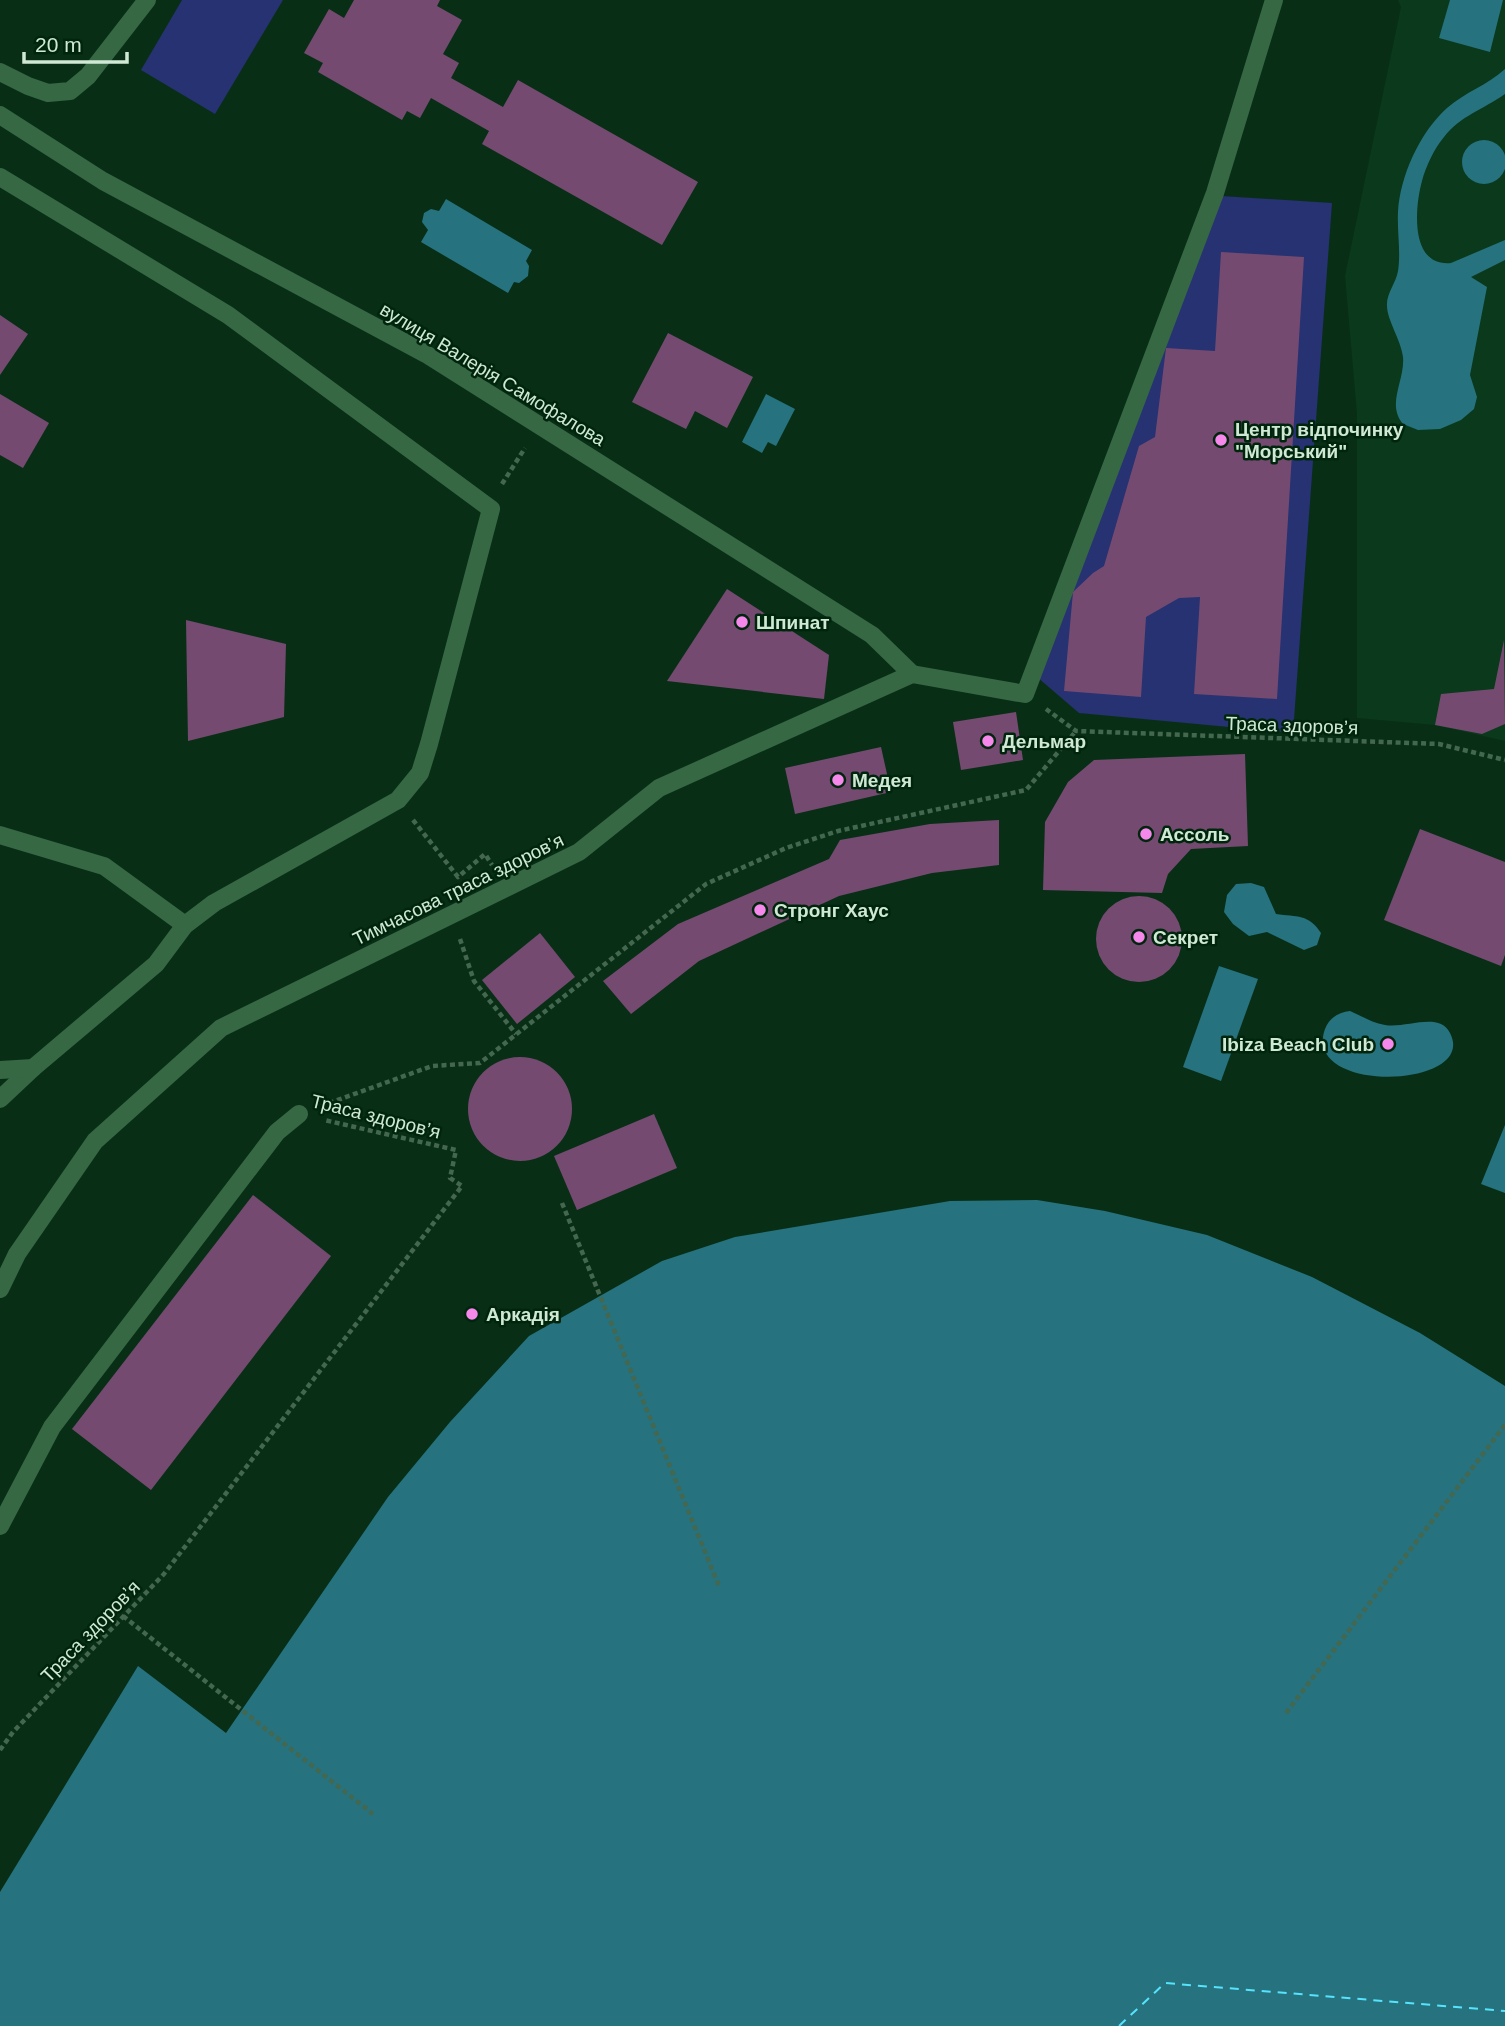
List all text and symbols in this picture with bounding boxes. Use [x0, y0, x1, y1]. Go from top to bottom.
scale bar [24, 21, 128, 65]
text: 20 m [35, 33, 82, 56]
street label: вулиця Валерія Самофалова [376, 299, 609, 450]
place label: Центр відпочинку "Морський" [1235, 419, 1404, 462]
marker: Центр відпочинку "Морський" [1213, 432, 1229, 448]
place label: Шпинат [756, 612, 830, 633]
marker: Шпинат [734, 614, 750, 630]
street label: Траса здоров’я [1225, 713, 1359, 738]
place label: Дельмар [1002, 731, 1086, 752]
marker: Дельмар [980, 733, 996, 749]
place label: Медея [852, 770, 912, 791]
marker: Медея [830, 772, 846, 788]
place label: Ассоль [1160, 824, 1230, 845]
marker: Ассоль [1138, 826, 1154, 842]
street label: Тимчасова траса здоров’я [349, 829, 567, 950]
place label: Стронг Хаус [774, 900, 889, 921]
marker: Стронг Хаус [752, 902, 768, 918]
place label: Секрет [1153, 927, 1218, 948]
marker: Секрет [1131, 929, 1147, 945]
place label: Ibiza Beach Club [1222, 1034, 1374, 1055]
marker: Ibiza Beach Club [1380, 1036, 1396, 1052]
street label: Траса здоров’я [309, 1090, 443, 1143]
place label: Аркадія [486, 1304, 560, 1325]
marker: Аркадія [464, 1306, 480, 1322]
street label: Траса здоров’я [37, 1576, 144, 1686]

